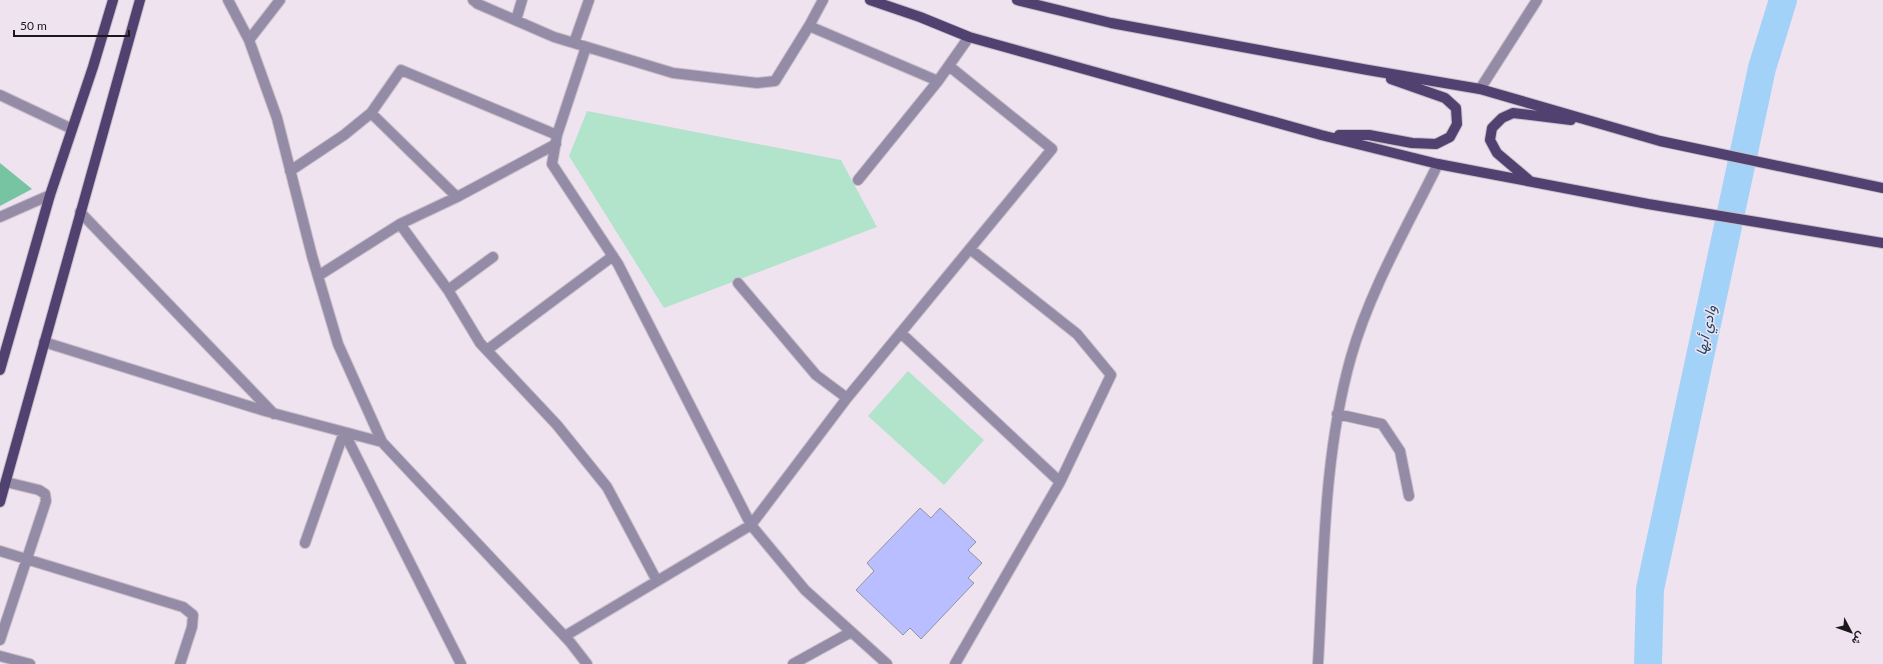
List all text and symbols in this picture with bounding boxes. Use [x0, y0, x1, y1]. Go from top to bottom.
scale bar [14, 12, 129, 38]
text: 50 m [20, 18, 47, 33]
water label: وادي أبها [1691, 303, 1723, 358]
north arrow [1831, 612, 1871, 652]
text: ش [1849, 629, 1868, 648]

